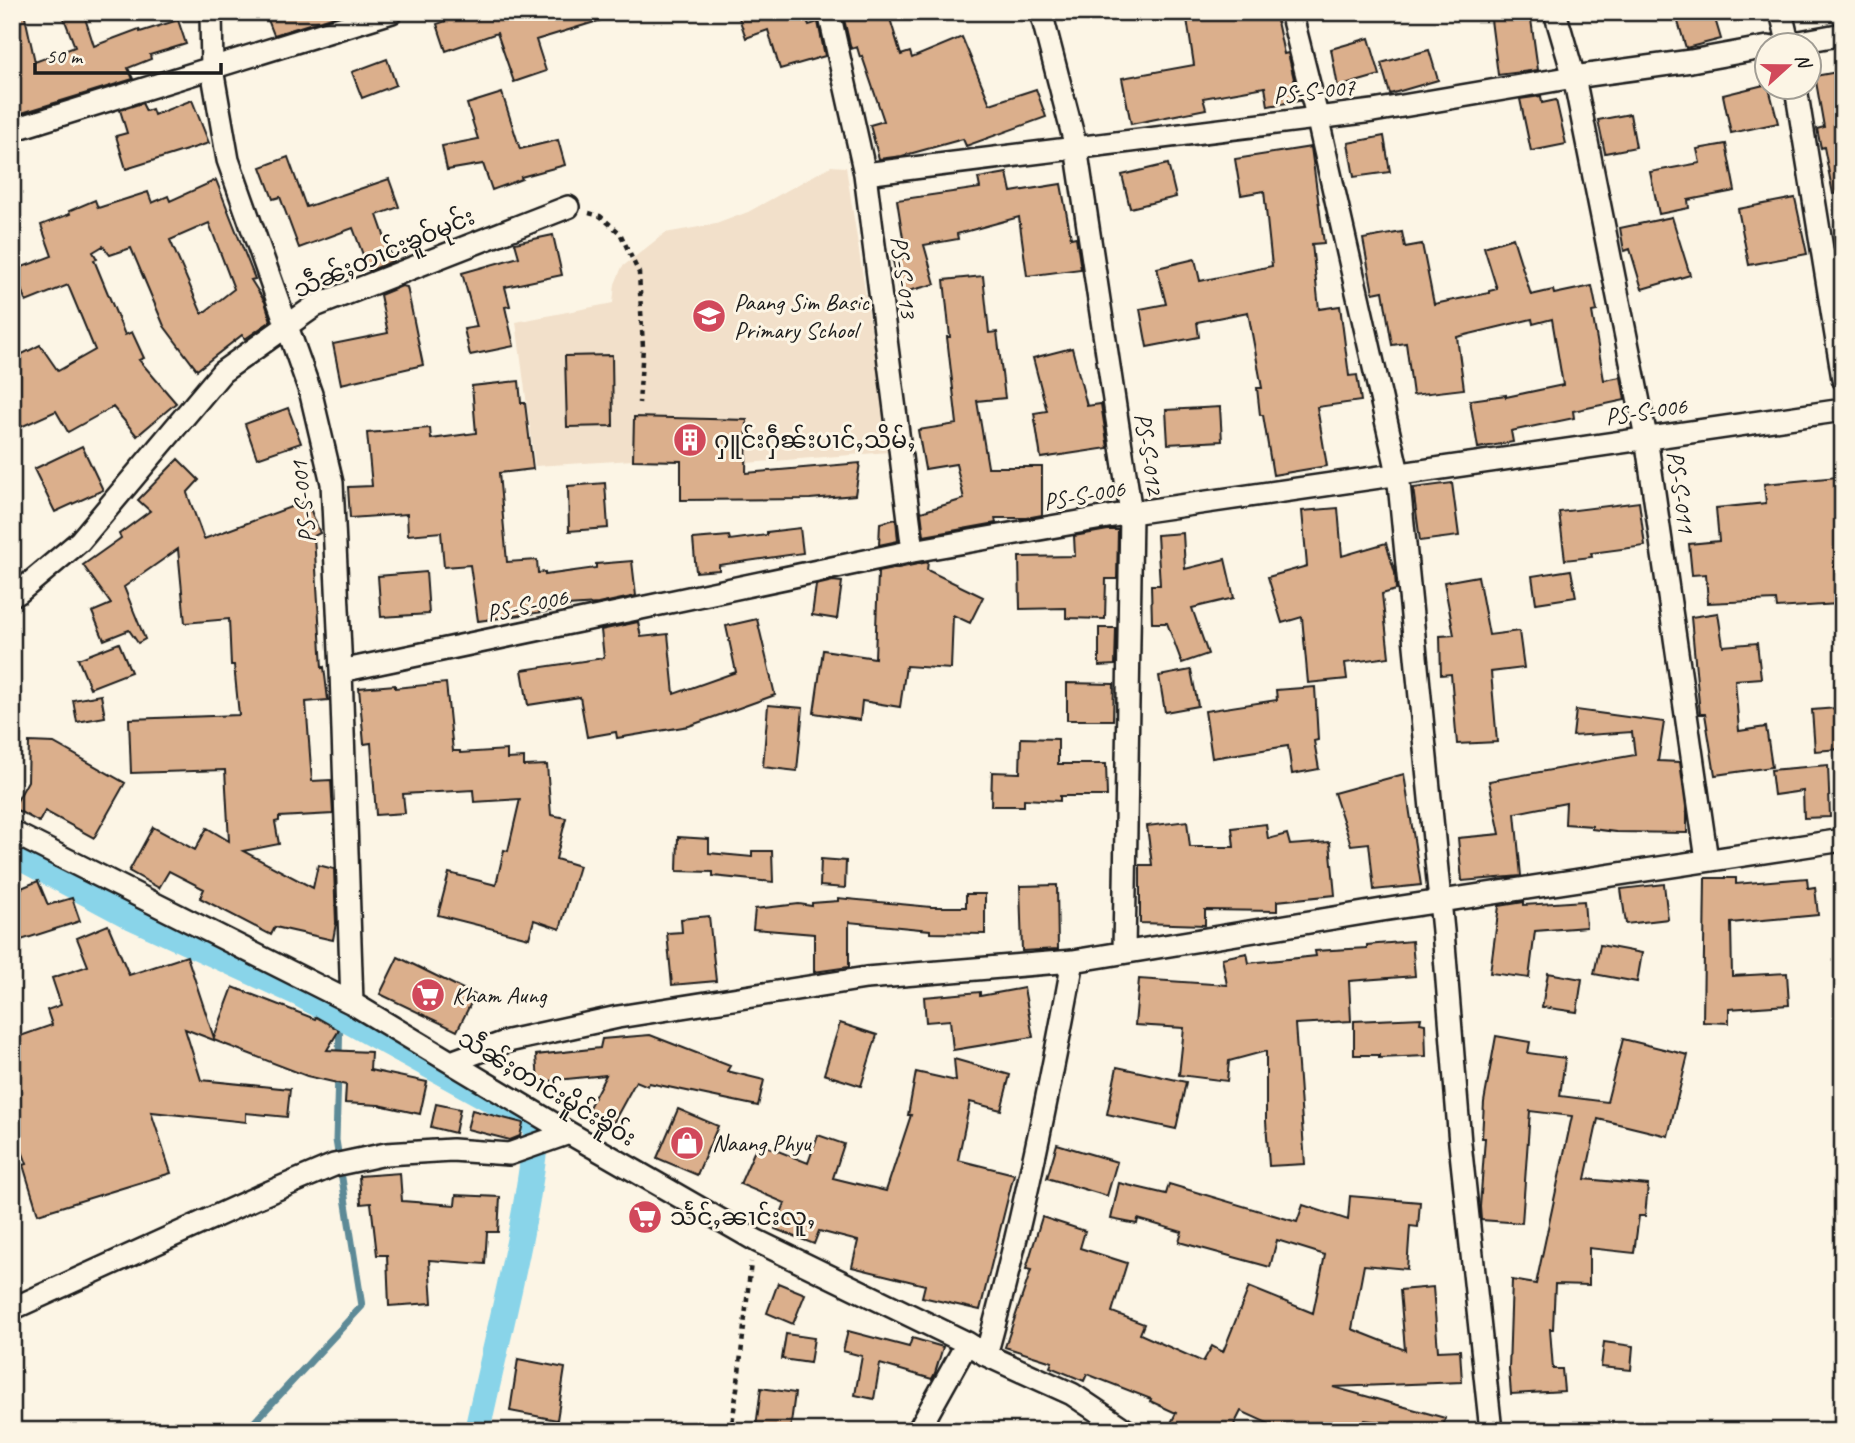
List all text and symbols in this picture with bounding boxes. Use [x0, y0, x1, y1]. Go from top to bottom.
scale bar [35, 32, 220, 76]
north arrow [1754, 32, 1824, 102]
text: 50 m [46, 43, 84, 69]
text: N [1790, 50, 1817, 73]
street label: PS-S-007 [1272, 72, 1358, 110]
street label: သဵၼ်ႈတၢင်းၶူဝ်မုင်း [289, 200, 481, 308]
street label: PS-S-013 [884, 234, 924, 322]
place label: Paang Sim Basic Primary School [734, 287, 870, 345]
school or university icon: Paang Sim Basic Primary School [690, 297, 728, 335]
street label: PS-S-006 [1603, 390, 1690, 432]
street label: PS-S-012 [1128, 411, 1171, 499]
building icon: ႁူင်းႁဵꧣ်းပၢင်ႇသိမ်ႇ [671, 421, 709, 459]
place label: ႁူင်းႁဵꧣ်းပၢင်ႇသိမ်ႇ [714, 424, 916, 459]
street label: PS-S-011 [1660, 449, 1702, 536]
street label: PS-S-001 [284, 458, 322, 544]
street label: PS-S-006 [1041, 473, 1128, 517]
street label: PS-S-006 [484, 582, 571, 628]
supermarket icon: Kham Aung [409, 976, 447, 1014]
place label: Kham Aung [452, 980, 548, 1010]
street label: သဵၼ်ႈတၢင်းမိူင်းၶိူဝ်း [451, 1022, 642, 1156]
shop icon: Naang Phyu [668, 1124, 706, 1162]
place label: Naang Phyu [712, 1128, 813, 1158]
supermarket icon: သႅင်ႇၼၢင်းလူႇ [626, 1198, 664, 1236]
place label: သႅင်ႇၼၢင်းလူႇ [670, 1201, 815, 1236]

